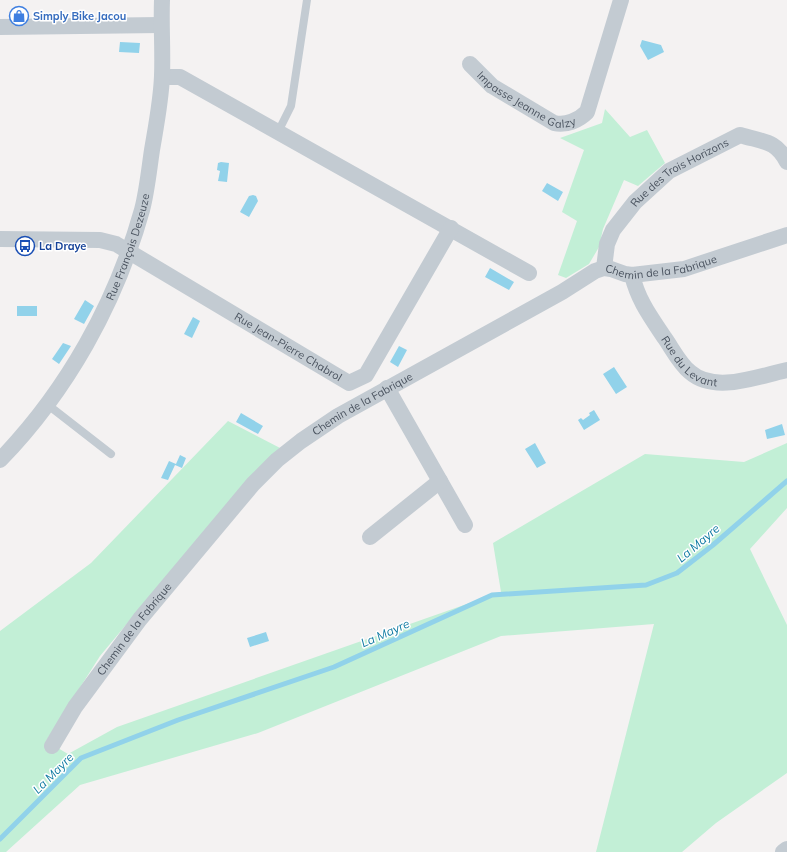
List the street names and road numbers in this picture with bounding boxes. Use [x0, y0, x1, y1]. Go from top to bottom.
street label: Impasse Jeanne Galzy [474, 68, 578, 131]
street label: Rue des Trois Horizons [627, 135, 731, 209]
street label: Rue François Dezeuze [103, 192, 152, 302]
street label: Chemin de la Fabrique [604, 252, 719, 282]
street label: Rue Jean-Pierre Chabrol [232, 309, 345, 384]
street label: Rue du Levant [658, 333, 718, 389]
street label: Chemin de la Fabrique [309, 369, 415, 439]
street label: Chemin de la Fabrique [94, 580, 174, 678]

